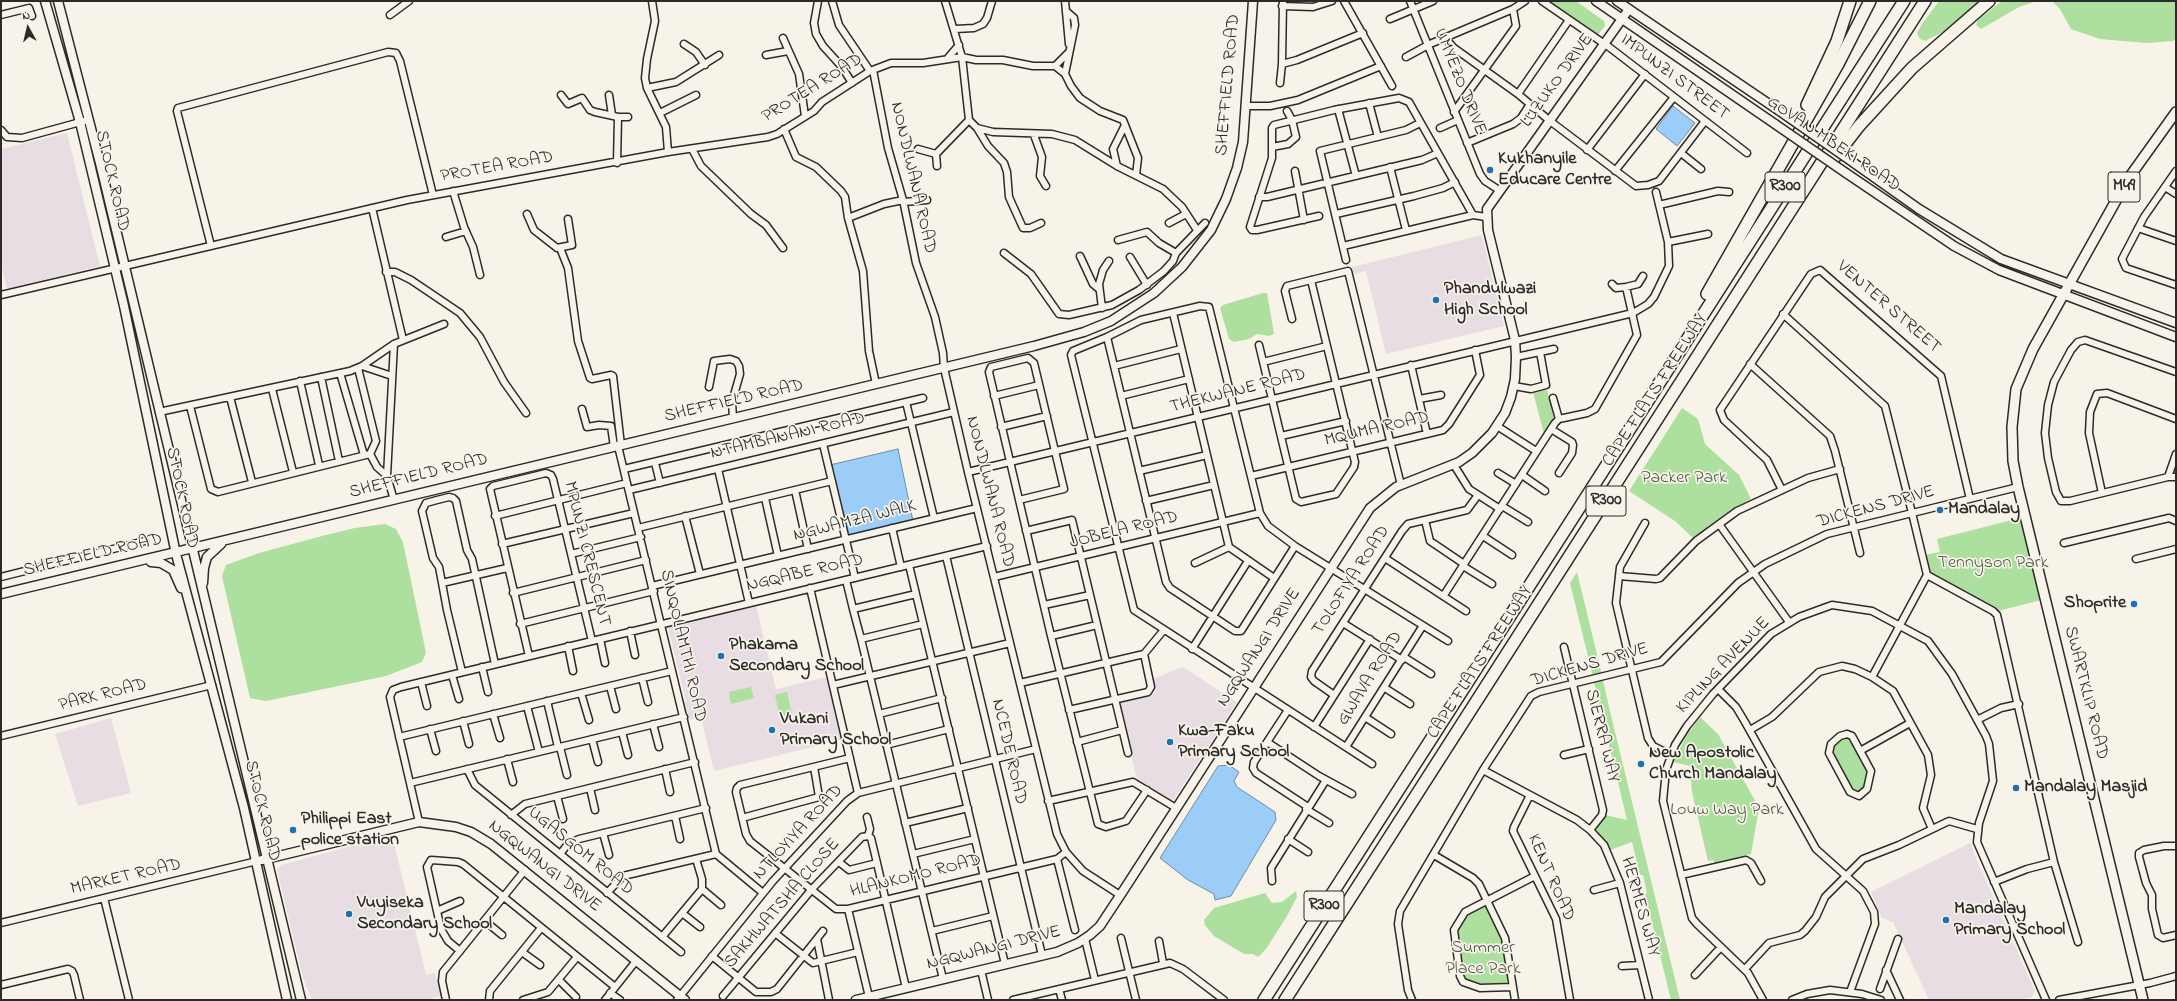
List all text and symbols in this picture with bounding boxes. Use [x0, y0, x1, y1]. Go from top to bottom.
north arrow [8, 8, 48, 48]
text: N [22, 8, 31, 25]
street label: SHEFFIELD ROAD [1212, 13, 1246, 157]
street label: UMYEZO DRIVE [1428, 26, 1490, 138]
street label: LUZUKO DRIVE [1517, 30, 1599, 132]
street label: IMPUNZI STREET [1615, 30, 1733, 126]
street label: PROTEA ROAD [759, 50, 867, 128]
street label: GOVAN MBEKI ROAD [1762, 92, 1904, 198]
street label: NONDLWANA ROAD [884, 100, 940, 256]
street label: STOCK ROAD [89, 128, 133, 234]
street label: PROTEA ROAD [439, 147, 555, 189]
place label: Kukhanyile Educare Centre [1498, 149, 1612, 192]
marker: Kukhanyile Educare Centre [1485, 165, 1495, 175]
road number: R300 [1765, 172, 1805, 202]
road number: M49 [2108, 172, 2140, 202]
street label: VENTER STREET [1831, 257, 1945, 359]
place label: Phandulwazi High School [1444, 279, 1536, 322]
marker: Phandulwazi High School [1431, 295, 1441, 305]
street label: CAPE FLATS FREEWAY [1598, 310, 1714, 472]
street label: THEKWANE ROAD [1168, 365, 1308, 419]
street label: SHEFFIELD ROAD [662, 376, 806, 428]
street label: MQUMA ROAD [1323, 407, 1431, 453]
street label: NTAMBANANI ROAD [709, 409, 867, 465]
street label: NONDLWANA ROAD [960, 414, 1018, 570]
street label: STOCK ROAD [160, 445, 202, 551]
street label: SHEFFIELD ROAD [347, 449, 491, 505]
park label: Packer Park [1641, 468, 1727, 490]
street label: MPUNZI CRESCENT [558, 479, 614, 629]
street label: DICKENS DRIVE [1815, 482, 1937, 534]
road number: R300 [1586, 486, 1626, 516]
street label: NGWAMZA WALK [791, 496, 919, 548]
place label: Mandalay [1948, 499, 2020, 521]
marker: Mandalay [1935, 505, 1945, 515]
street label: JOBELA ROAD [1068, 507, 1180, 555]
street label: TOLOFIYA ROAD [1309, 522, 1395, 640]
street label: SHEFFIELD ROAD [21, 530, 165, 582]
street label: NGQABE ROAD [744, 550, 866, 598]
park label: Tennyson Park [1938, 553, 2048, 575]
street label: SINQOLAMTHI ROAD [654, 568, 710, 724]
street label: CAPE FLATS FREEWAY [1423, 582, 1539, 744]
street label: NGQWANGI DRIVE [1214, 585, 1306, 711]
place label: Shoprite [2064, 593, 2126, 615]
marker: Shoprite [2129, 599, 2139, 609]
street label: KIPLING AVENUE [1672, 613, 1776, 719]
street label: SWARTKLIP ROAD [2058, 624, 2112, 762]
street label: GWAVA ROAD [1334, 628, 1408, 730]
place label: Phakama Secondary School [729, 635, 864, 678]
street label: DICKENS DRIVE [1529, 639, 1651, 693]
marker: Phakama Secondary School [716, 651, 726, 661]
street label: PARK ROAD [57, 675, 149, 717]
street label: SIERRA WAY [1579, 687, 1623, 785]
street label: NCEDE ROAD [985, 697, 1031, 807]
place label: Vukani Primary School [780, 709, 891, 752]
place label: Kwa-Faku Primary School [1178, 721, 1289, 764]
marker: Vukani Primary School [767, 725, 777, 735]
marker: Kwa-Faku Primary School [1165, 737, 1175, 747]
place label: New Apostolic Church Mandalay [1649, 743, 1776, 786]
street label: STOCK ROAD [238, 758, 284, 864]
marker: New Apostolic Church Mandalay [1636, 759, 1646, 769]
place label: Mandalay Masjid [2024, 777, 2147, 799]
street label: NTLOYIYA ROAD [749, 781, 849, 885]
marker: Mandalay Masjid [2011, 783, 2021, 793]
park label: Louw Way Park [1670, 800, 1784, 822]
street label: UGASGOM ROAD [523, 803, 637, 901]
place label: Philippi East police station [301, 809, 399, 852]
street label: NGQWANGI DRIVE [483, 816, 605, 918]
marker: Philippi East police station [288, 825, 298, 835]
street label: KENT ROAD [1521, 831, 1579, 925]
street label: SAKHWATSHA CLOSE [721, 834, 845, 974]
street label: HLANKOMO ROAD [848, 850, 984, 904]
street label: MARKET ROAD [69, 855, 183, 901]
street label: HERMES WAY [1614, 855, 1664, 959]
road number: R300 [1304, 891, 1344, 921]
place label: Vuyiseka Secondary School [357, 893, 492, 936]
place label: Mandalay Primary School [1954, 899, 2065, 942]
marker: Vuyiseka Secondary School [344, 909, 354, 919]
marker: Mandalay Primary School [1941, 915, 1951, 925]
street label: NGQWANGI DRIVE [925, 922, 1063, 976]
park label: Summer Place Park [1445, 938, 1521, 980]

